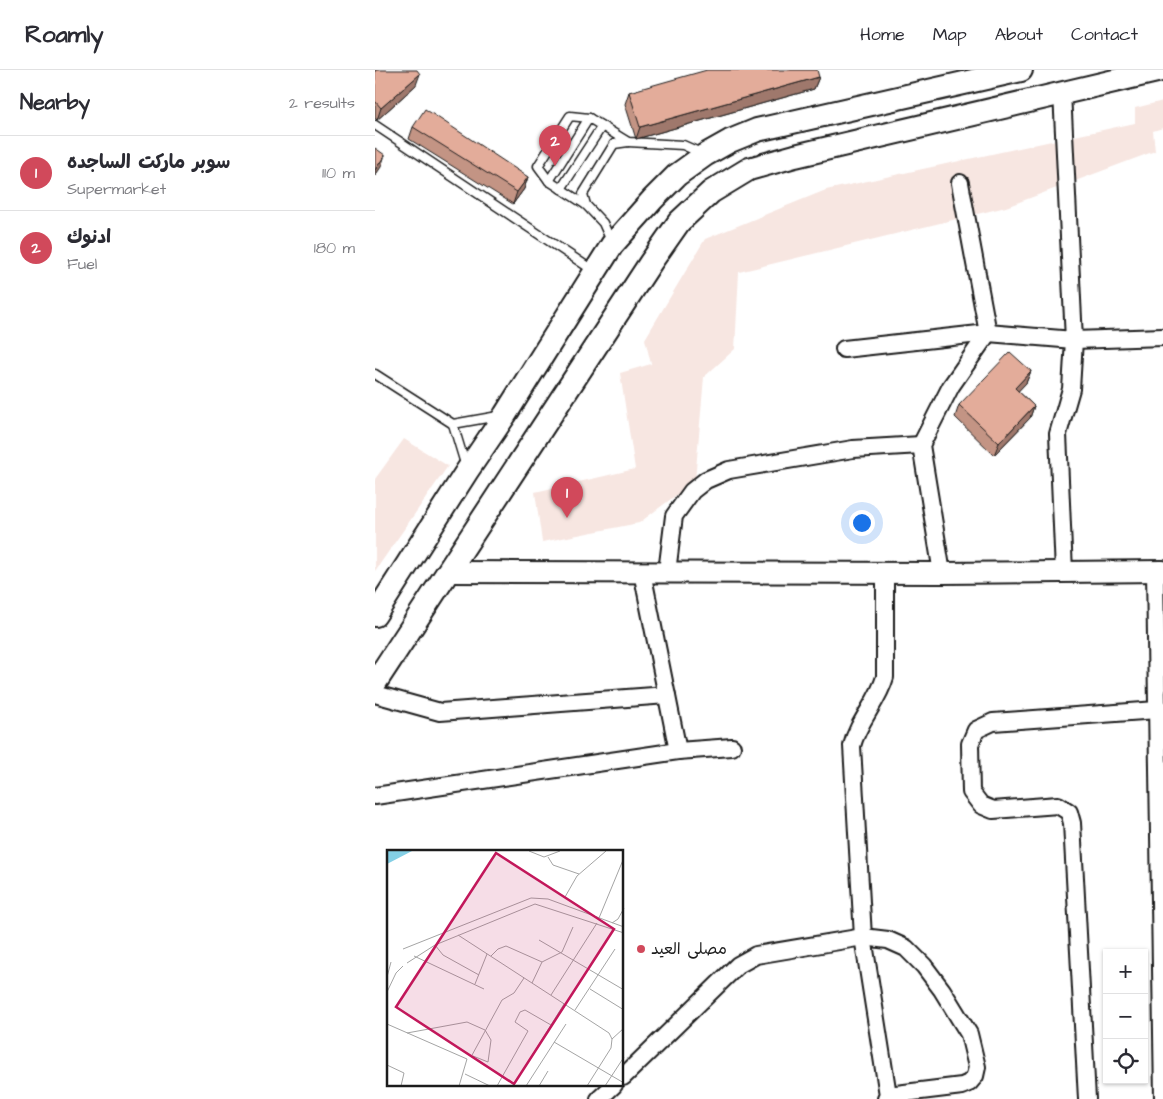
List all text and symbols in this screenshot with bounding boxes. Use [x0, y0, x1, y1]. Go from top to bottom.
text: Roamly [25, 18, 103, 52]
text: Home [860, 22, 905, 47]
text: Map [933, 22, 967, 47]
text: About [995, 22, 1043, 47]
text: Contact [1071, 22, 1138, 47]
text: Nearby [20, 88, 90, 117]
text: 2 results [289, 92, 355, 114]
pin: 2 [539, 125, 571, 166]
text: سوبر ماركت الساجده [67, 149, 230, 176]
text: 1 [35, 162, 37, 184]
text: 110 m [322, 162, 355, 184]
text: Supermarket [67, 178, 166, 200]
text: ادنوك [67, 224, 111, 251]
text: 2 [31, 237, 41, 259]
text: 180 m [314, 237, 355, 259]
text: Fuel [67, 253, 97, 275]
pin: 1 [551, 477, 583, 518]
your location [849, 510, 875, 536]
inset map [387, 850, 624, 1086]
place label: مصلى العيد [651, 938, 727, 960]
marker: مصلى العيد [635, 943, 647, 955]
map controls [1103, 949, 1148, 1084]
button: + [1103, 949, 1148, 994]
button: − [1103, 994, 1148, 1039]
button: locate [1103, 1039, 1148, 1084]

